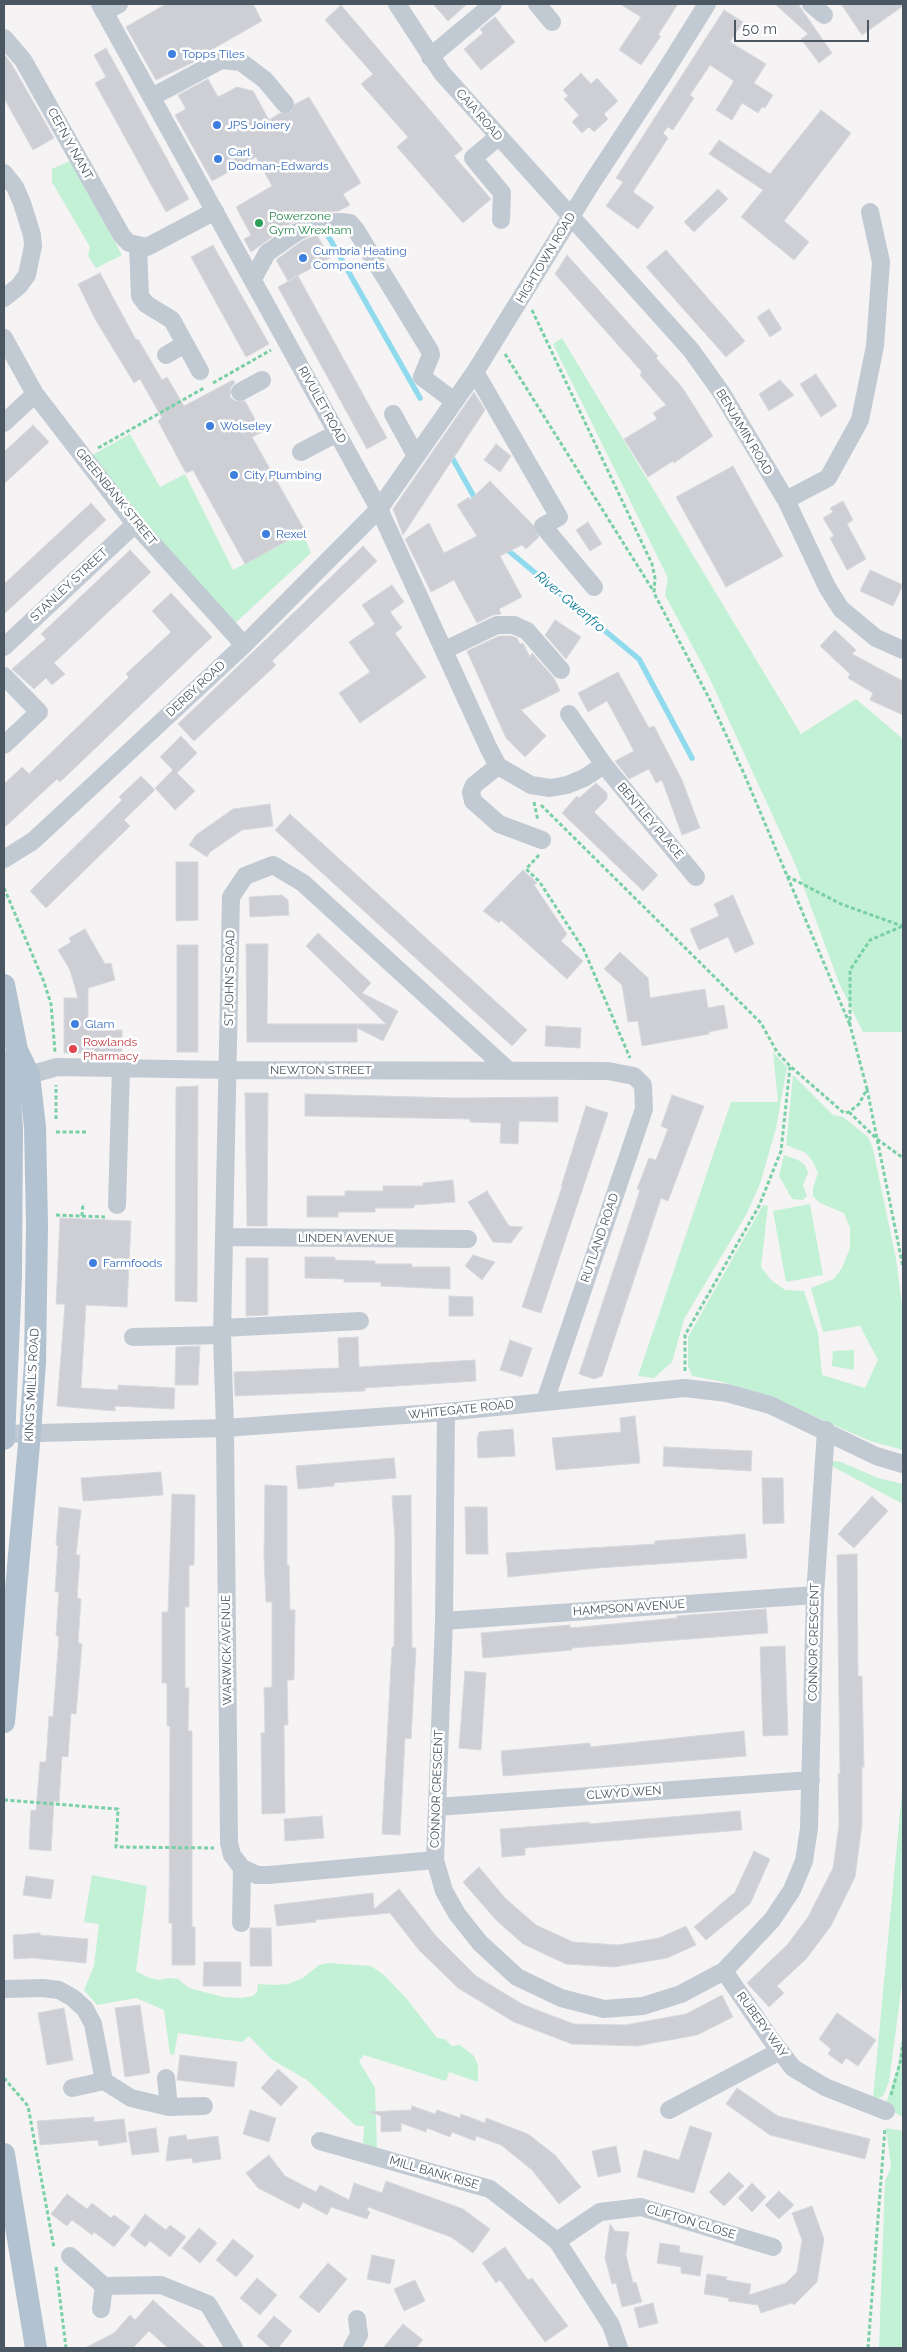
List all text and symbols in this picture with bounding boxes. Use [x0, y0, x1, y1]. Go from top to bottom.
scale bar [737, 10, 872, 42]
text: 50 m [742, 20, 777, 38]
place label: Topps Tiles [182, 47, 245, 61]
marker: Topps Tiles [166, 48, 178, 60]
street label: CAIA ROAD [453, 86, 505, 144]
street label: CEFN Y NANT [44, 106, 96, 182]
place label: JPS Joinery [227, 118, 291, 132]
marker: JPS Joinery [211, 119, 223, 131]
place label: Carl Dodman-Edwards [228, 145, 329, 173]
marker: Carl Dodman-Edwards [212, 153, 224, 165]
place label: Powerzone Gym Wrexham [269, 209, 352, 237]
street label: HIGHTOWN ROAD [513, 210, 579, 306]
marker: Powerzone Gym Wrexham [253, 217, 265, 229]
place label: Cumbria Heating Components [313, 244, 407, 272]
marker: Cumbria Heating Components [297, 252, 309, 264]
street label: RIVULET ROAD [295, 364, 349, 446]
street label: BENJAMIN ROAD [713, 387, 775, 477]
place label: Wolseley [220, 419, 272, 433]
marker: Wolseley [204, 420, 216, 432]
street label: GREENBANK STREET [72, 446, 160, 548]
place label: City Plumbing [244, 468, 322, 482]
marker: City Plumbing [228, 469, 240, 481]
place label: Rexel [276, 527, 307, 541]
marker: Rexel [260, 528, 272, 540]
street label: STANLEY STREET [27, 545, 111, 625]
water label: River Gwenfro [531, 568, 609, 636]
street label: DERBY ROAD [163, 658, 229, 720]
street label: BENTLEY PLACE [614, 780, 686, 862]
street label: ST JOHN'S ROAD [222, 930, 238, 1026]
place label: Glam [85, 1017, 114, 1031]
marker: Glam [69, 1018, 81, 1030]
place label: Rowlands Pharmacy [83, 1035, 139, 1063]
marker: Rowlands Pharmacy [67, 1043, 79, 1055]
street label: NEWTON STREET [270, 1063, 372, 1077]
street label: RUTLAND ROAD [578, 1191, 622, 1285]
street label: LINDEN AVENUE [298, 1231, 394, 1245]
place label: Farmfoods [103, 1256, 162, 1270]
marker: Farmfoods [87, 1257, 99, 1269]
street label: KING'S MILL'S ROAD [22, 1328, 42, 1442]
street label: WHITEGATE ROAD [408, 1397, 514, 1423]
street label: CONNOR CRESCENT [806, 1583, 822, 1701]
street label: WARWICK AVENUE [219, 1595, 235, 1705]
street label: HAMPSON AVENUE [573, 1597, 685, 1619]
street label: CONNOR CRESCENT [428, 1730, 446, 1848]
street label: CLWYD WEN [586, 1783, 662, 1803]
street label: RUBERY WAY [733, 1989, 791, 2061]
street label: MILL BANK RISE [388, 2153, 480, 2193]
street label: CLIFTON CLOSE [645, 2202, 737, 2242]

